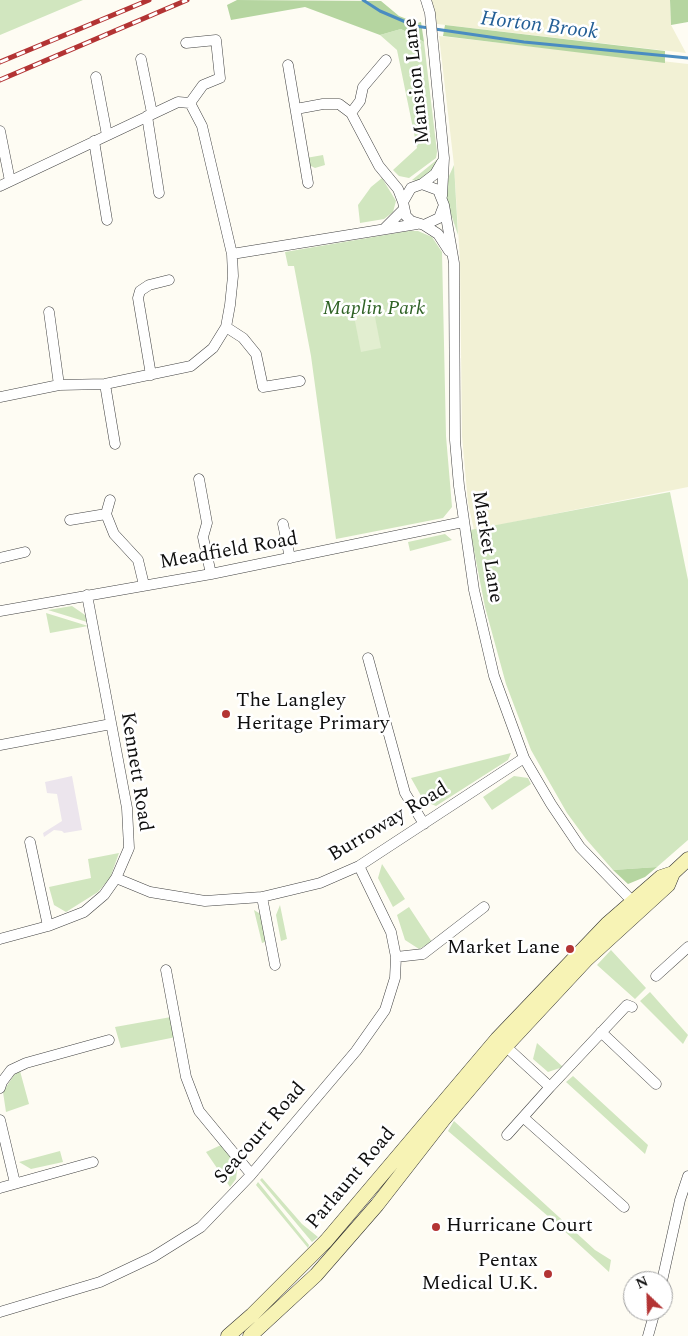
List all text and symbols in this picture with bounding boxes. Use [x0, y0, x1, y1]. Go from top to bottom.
water label: Horton Brook [479, 7, 599, 47]
street label: Mansion Lane [399, 17, 437, 145]
park label: Maplin Park [323, 298, 425, 322]
street label: Market Lane [465, 489, 507, 605]
street label: Meadfield Road [158, 528, 300, 576]
place label: The Langley Heritage Primary [236, 690, 389, 737]
marker: The Langley Heritage Primary [220, 708, 232, 720]
street label: Kennett Road [114, 710, 156, 834]
street label: Burroway Road [325, 778, 453, 868]
place label: Market Lane [447, 937, 560, 961]
marker: Market Lane [564, 943, 576, 955]
street label: Seacourt Road [210, 1078, 312, 1190]
street label: Parlaunt Road [302, 1123, 402, 1235]
place label: Hurricane Court [446, 1215, 593, 1239]
marker: Hurricane Court [430, 1221, 442, 1233]
place label: Pentax Medical U.K. [422, 1250, 538, 1297]
marker: Pentax Medical U.K. [542, 1268, 554, 1280]
north arrow [623, 1271, 673, 1321]
text: N [633, 1271, 652, 1295]

